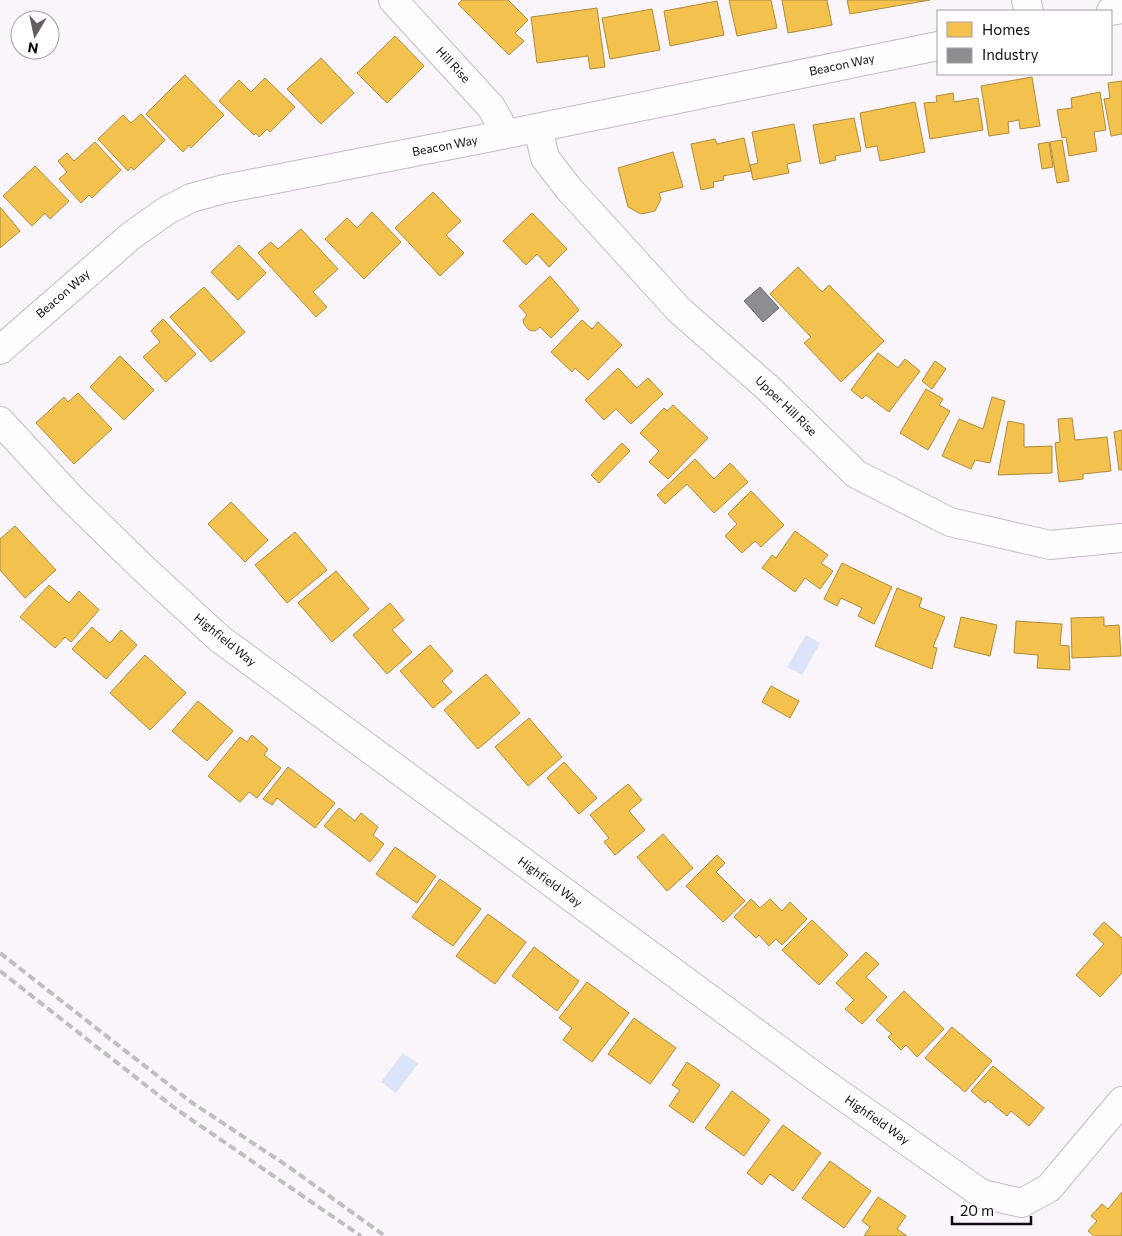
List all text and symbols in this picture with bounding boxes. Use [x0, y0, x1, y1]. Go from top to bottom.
north arrow [10, 10, 60, 60]
legend [937, 10, 1112, 75]
text: Homes [982, 20, 1030, 38]
text: N [26, 39, 39, 58]
street label: Hill Rise [434, 44, 474, 85]
text: Industry [982, 45, 1039, 63]
street label: Beacon Way [808, 50, 876, 78]
street label: Beacon Way [411, 132, 479, 158]
street label: Beacon Way [33, 266, 92, 320]
street label: Upper Hill Rise [753, 373, 820, 438]
street label: Highfield Way [192, 610, 260, 669]
street label: Highfield Way [516, 853, 585, 909]
street label: Highfield Way [842, 1092, 913, 1147]
scale bar [952, 1194, 1031, 1226]
text: 20 m [960, 1201, 994, 1219]

